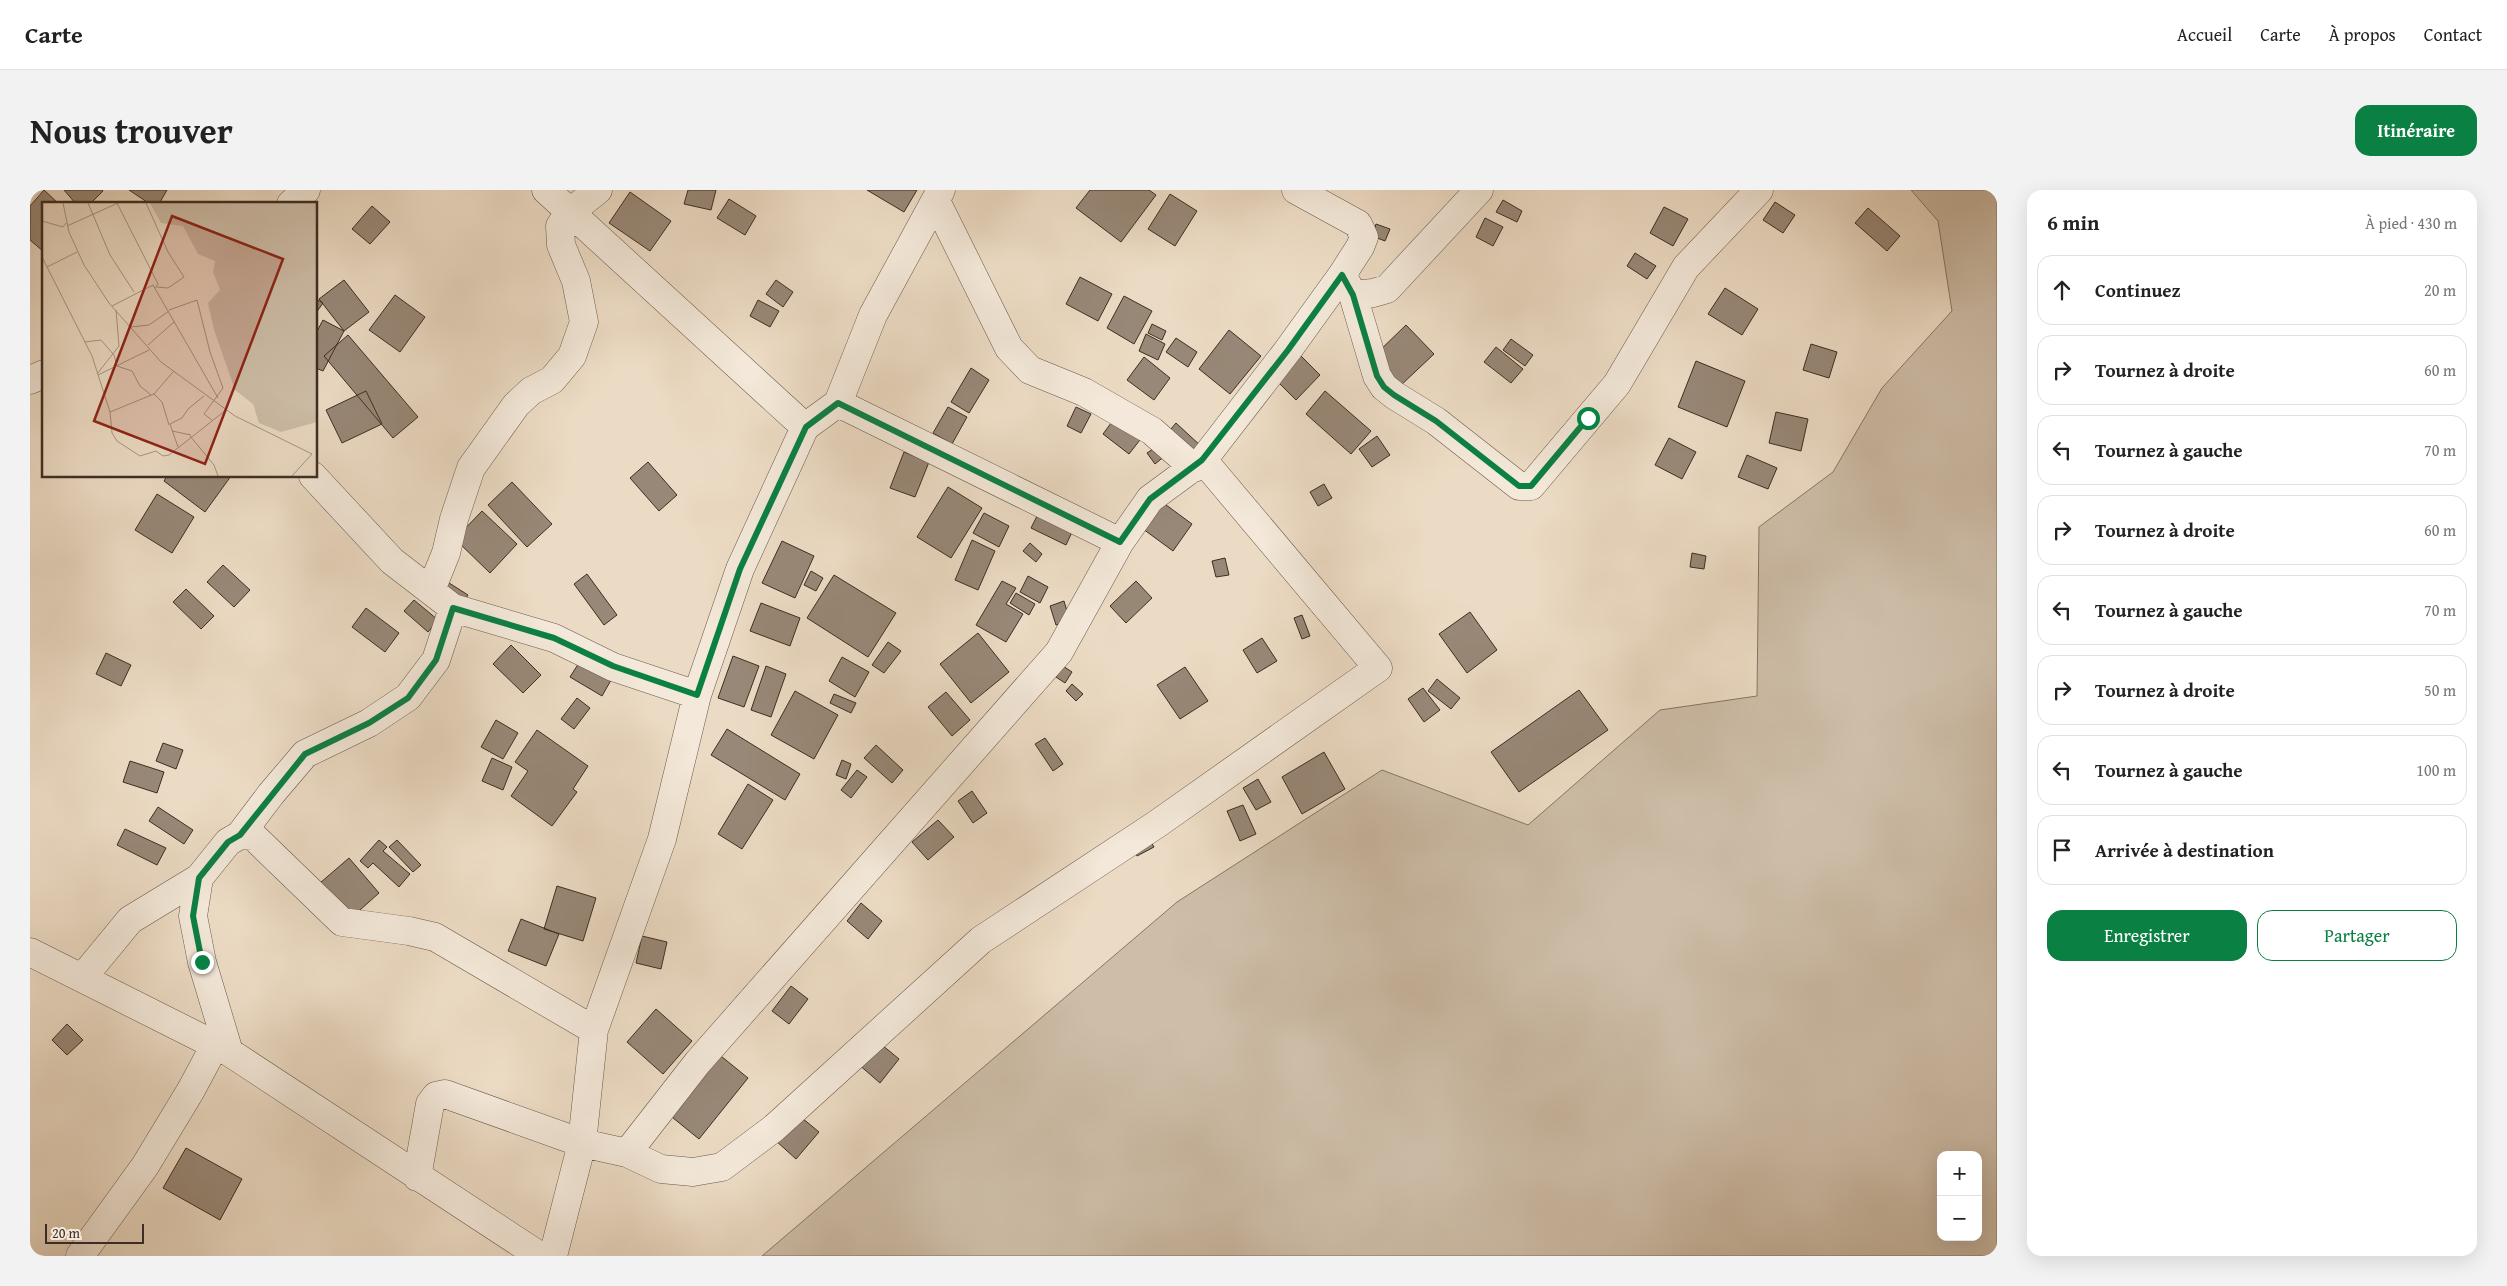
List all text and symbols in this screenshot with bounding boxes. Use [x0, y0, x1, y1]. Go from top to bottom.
text: Carte [25, 17, 83, 52]
text: Accueil [2177, 21, 2232, 48]
text: Carte [2260, 21, 2301, 48]
text: À propos [2329, 21, 2396, 48]
text: Contact [2424, 21, 2482, 48]
text: Nous trouver [30, 105, 233, 156]
button: Itinéraire [2355, 105, 2477, 156]
inset map [42, 202, 318, 478]
text: 6 min [2047, 207, 2099, 238]
text: À pied · 430 m [2365, 211, 2457, 235]
icon: ahead [2048, 276, 2076, 304]
text: Continuez [2095, 276, 2181, 304]
text: 20 m [2424, 278, 2456, 302]
icon: right [2048, 356, 2076, 384]
text: Tournez à droite [2095, 356, 2235, 384]
text: 60 m [2424, 358, 2456, 382]
route start [1577, 407, 1600, 430]
icon: left [2048, 436, 2076, 464]
text: Tournez à gauche [2095, 436, 2243, 464]
text: 70 m [2424, 438, 2456, 462]
icon: right [2048, 516, 2076, 544]
text: Tournez à droite [2095, 516, 2235, 544]
text: 60 m [2424, 518, 2456, 542]
icon: left [2048, 596, 2076, 624]
text: Tournez à gauche [2095, 596, 2243, 624]
text: 70 m [2424, 598, 2456, 622]
icon: right [2048, 676, 2076, 704]
text: Tournez à droite [2095, 676, 2235, 704]
text: 50 m [2424, 678, 2456, 702]
icon: left [2048, 756, 2076, 784]
text: Tournez à gauche [2095, 756, 2243, 784]
text: 100 m [2416, 758, 2456, 782]
icon: arrive [2048, 836, 2076, 864]
text: Arrivée à destination [2095, 836, 2274, 864]
button: Enregistrer [2047, 910, 2247, 961]
button: Partager [2257, 910, 2457, 961]
route end [191, 951, 214, 974]
map controls [1937, 1151, 1982, 1241]
button: + [1937, 1151, 1982, 1196]
button: − [1937, 1196, 1982, 1241]
scale bar [45, 1221, 144, 1244]
text: 20 m [52, 1223, 80, 1243]

